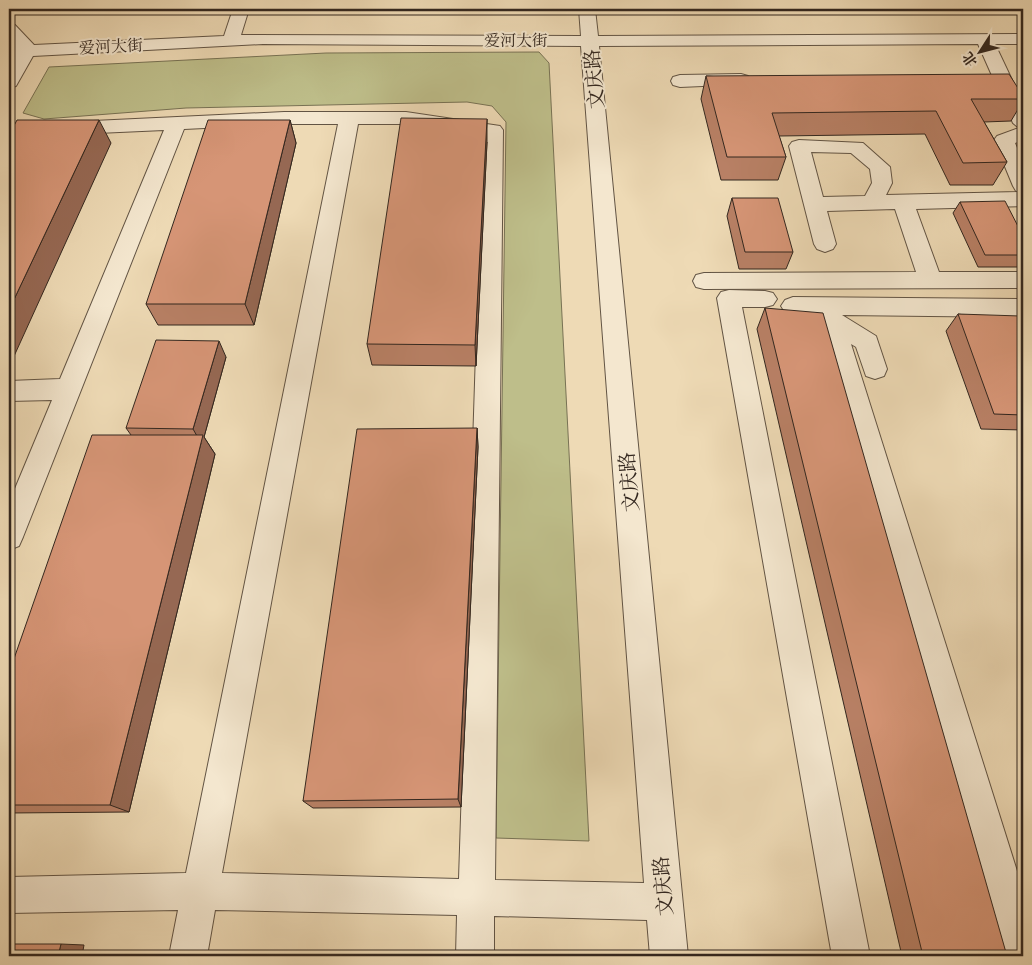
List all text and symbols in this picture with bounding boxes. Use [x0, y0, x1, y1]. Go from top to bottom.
north arrow [954, 28, 1004, 78]
street label: 爱河大街 [484, 31, 548, 51]
street label: 爱河大街 [79, 35, 144, 59]
street label: 文庆路 [580, 48, 611, 110]
text: 北 [959, 48, 982, 70]
street label: 文庆路 [615, 451, 646, 513]
street label: 文庆路 [649, 855, 680, 917]

